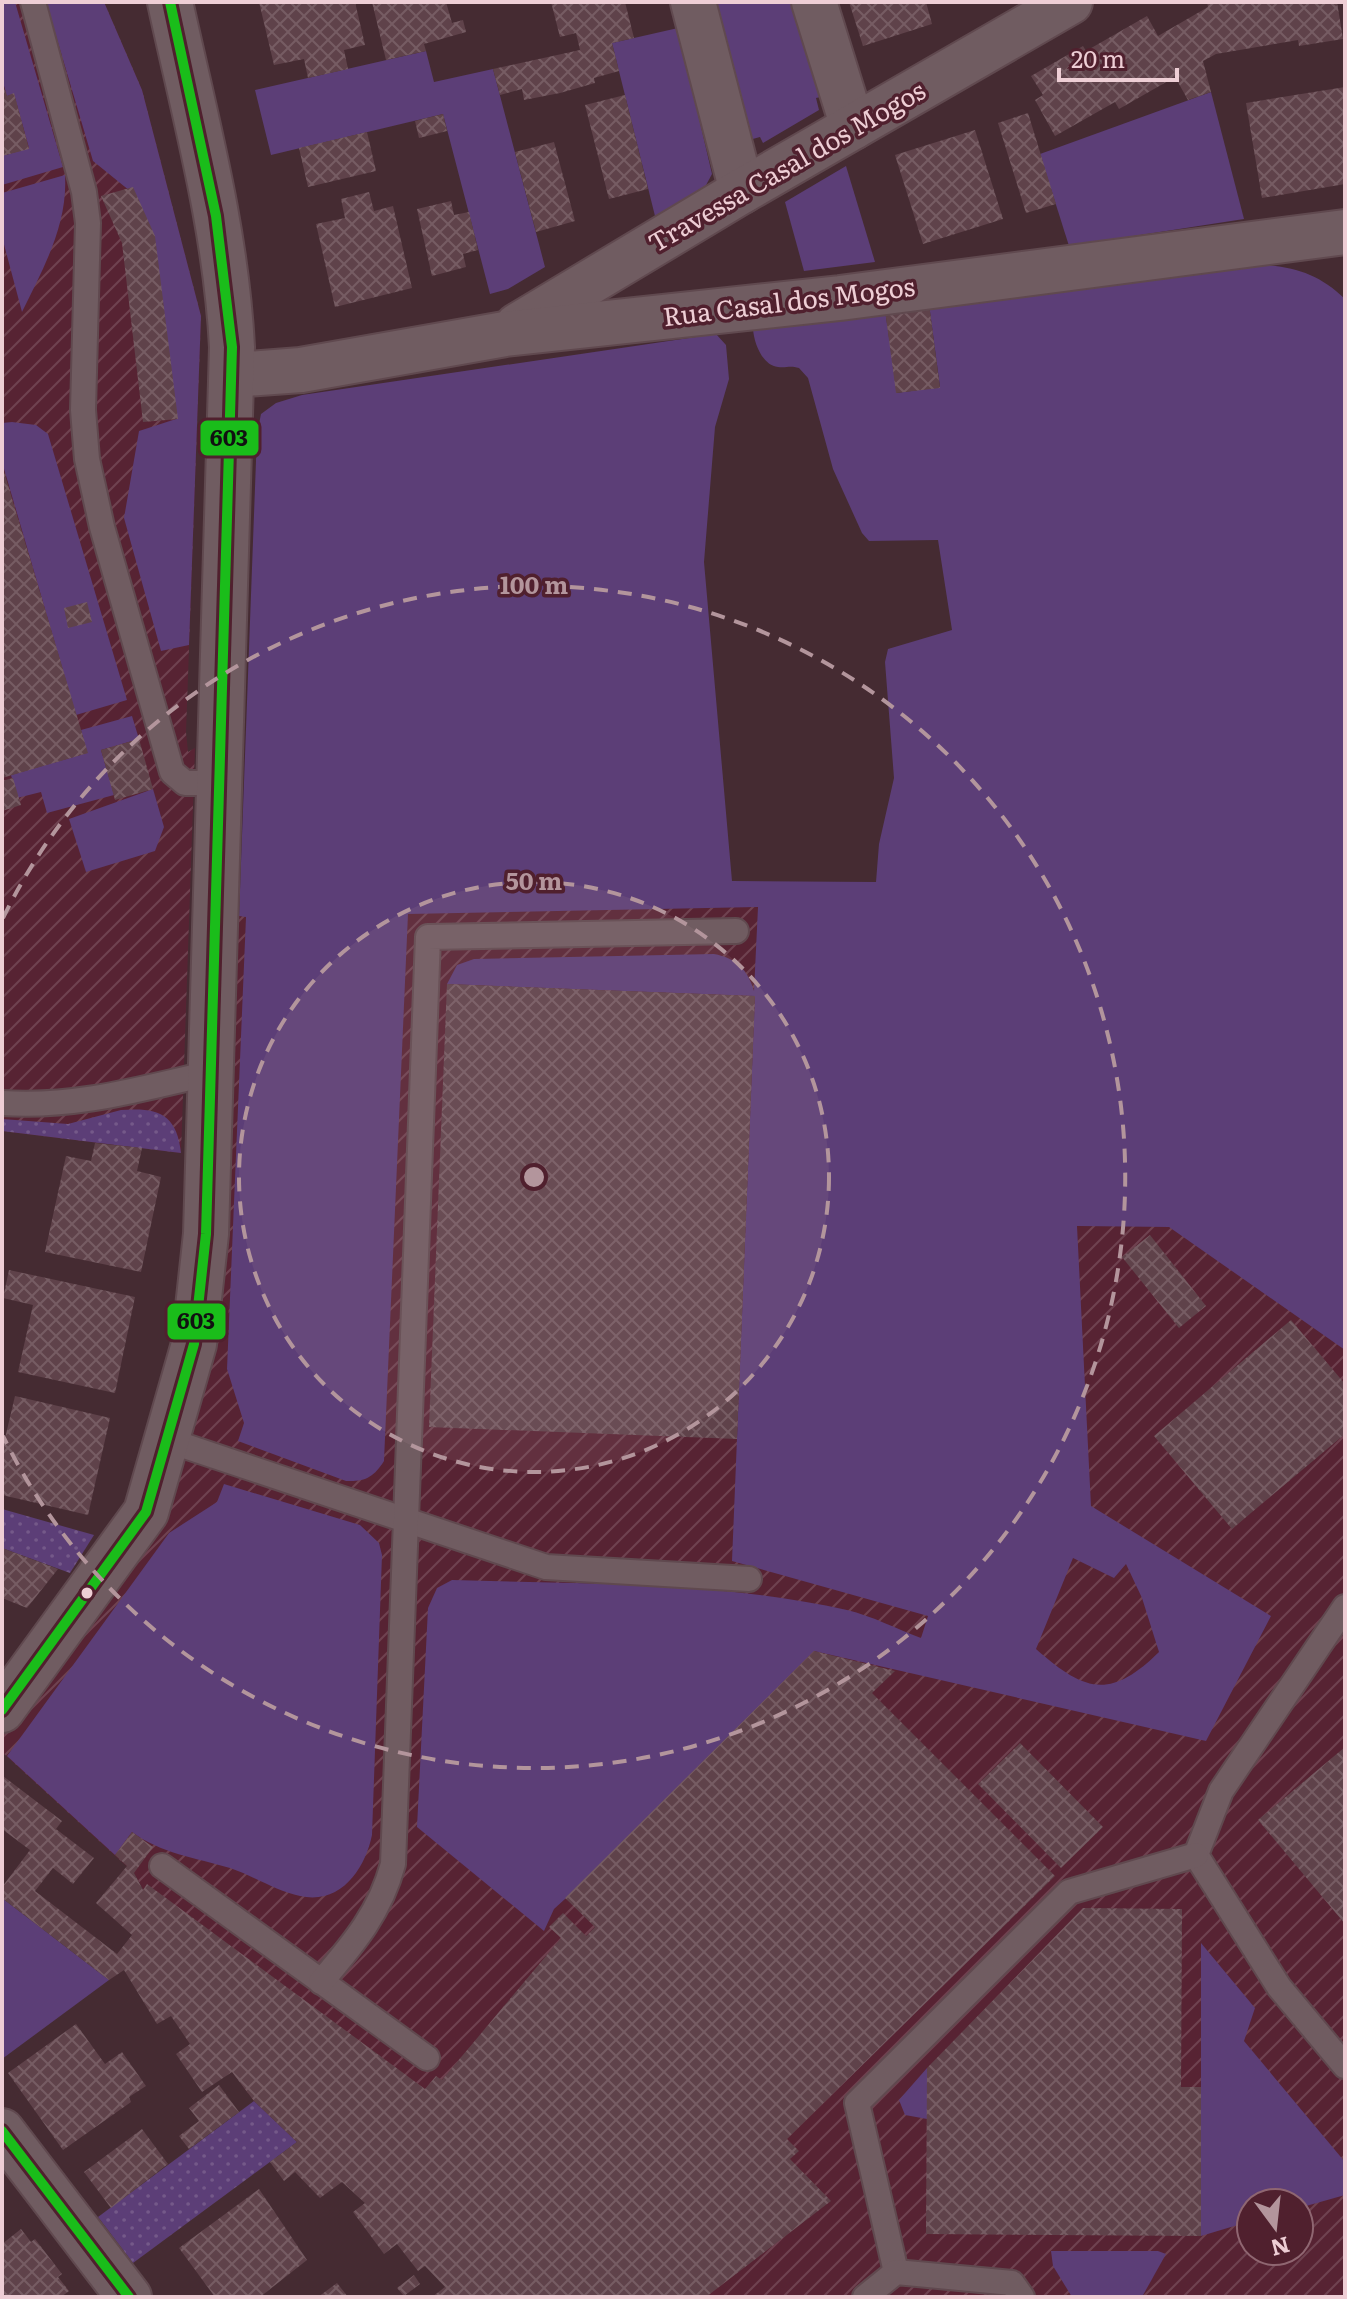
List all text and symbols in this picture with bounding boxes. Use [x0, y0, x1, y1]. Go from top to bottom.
scale bar [1059, 32, 1177, 82]
text: 20 m [1071, 40, 1125, 75]
street label: Travessa Casal dos Mogos [640, 69, 932, 260]
street label: Rua Casal dos Mogos [660, 265, 917, 334]
line badge: 603 [199, 419, 260, 457]
text: 603 [210, 420, 248, 453]
text: 100 m [500, 566, 568, 601]
text: 50 m [506, 862, 562, 897]
centre of rings [520, 1163, 548, 1191]
line badge: 603 [166, 1302, 227, 1341]
text: 603 [177, 1303, 215, 1336]
unlabelled marker [79, 1585, 95, 1601]
north arrow [1235, 2187, 1315, 2267]
text: N [1267, 2229, 1294, 2266]

